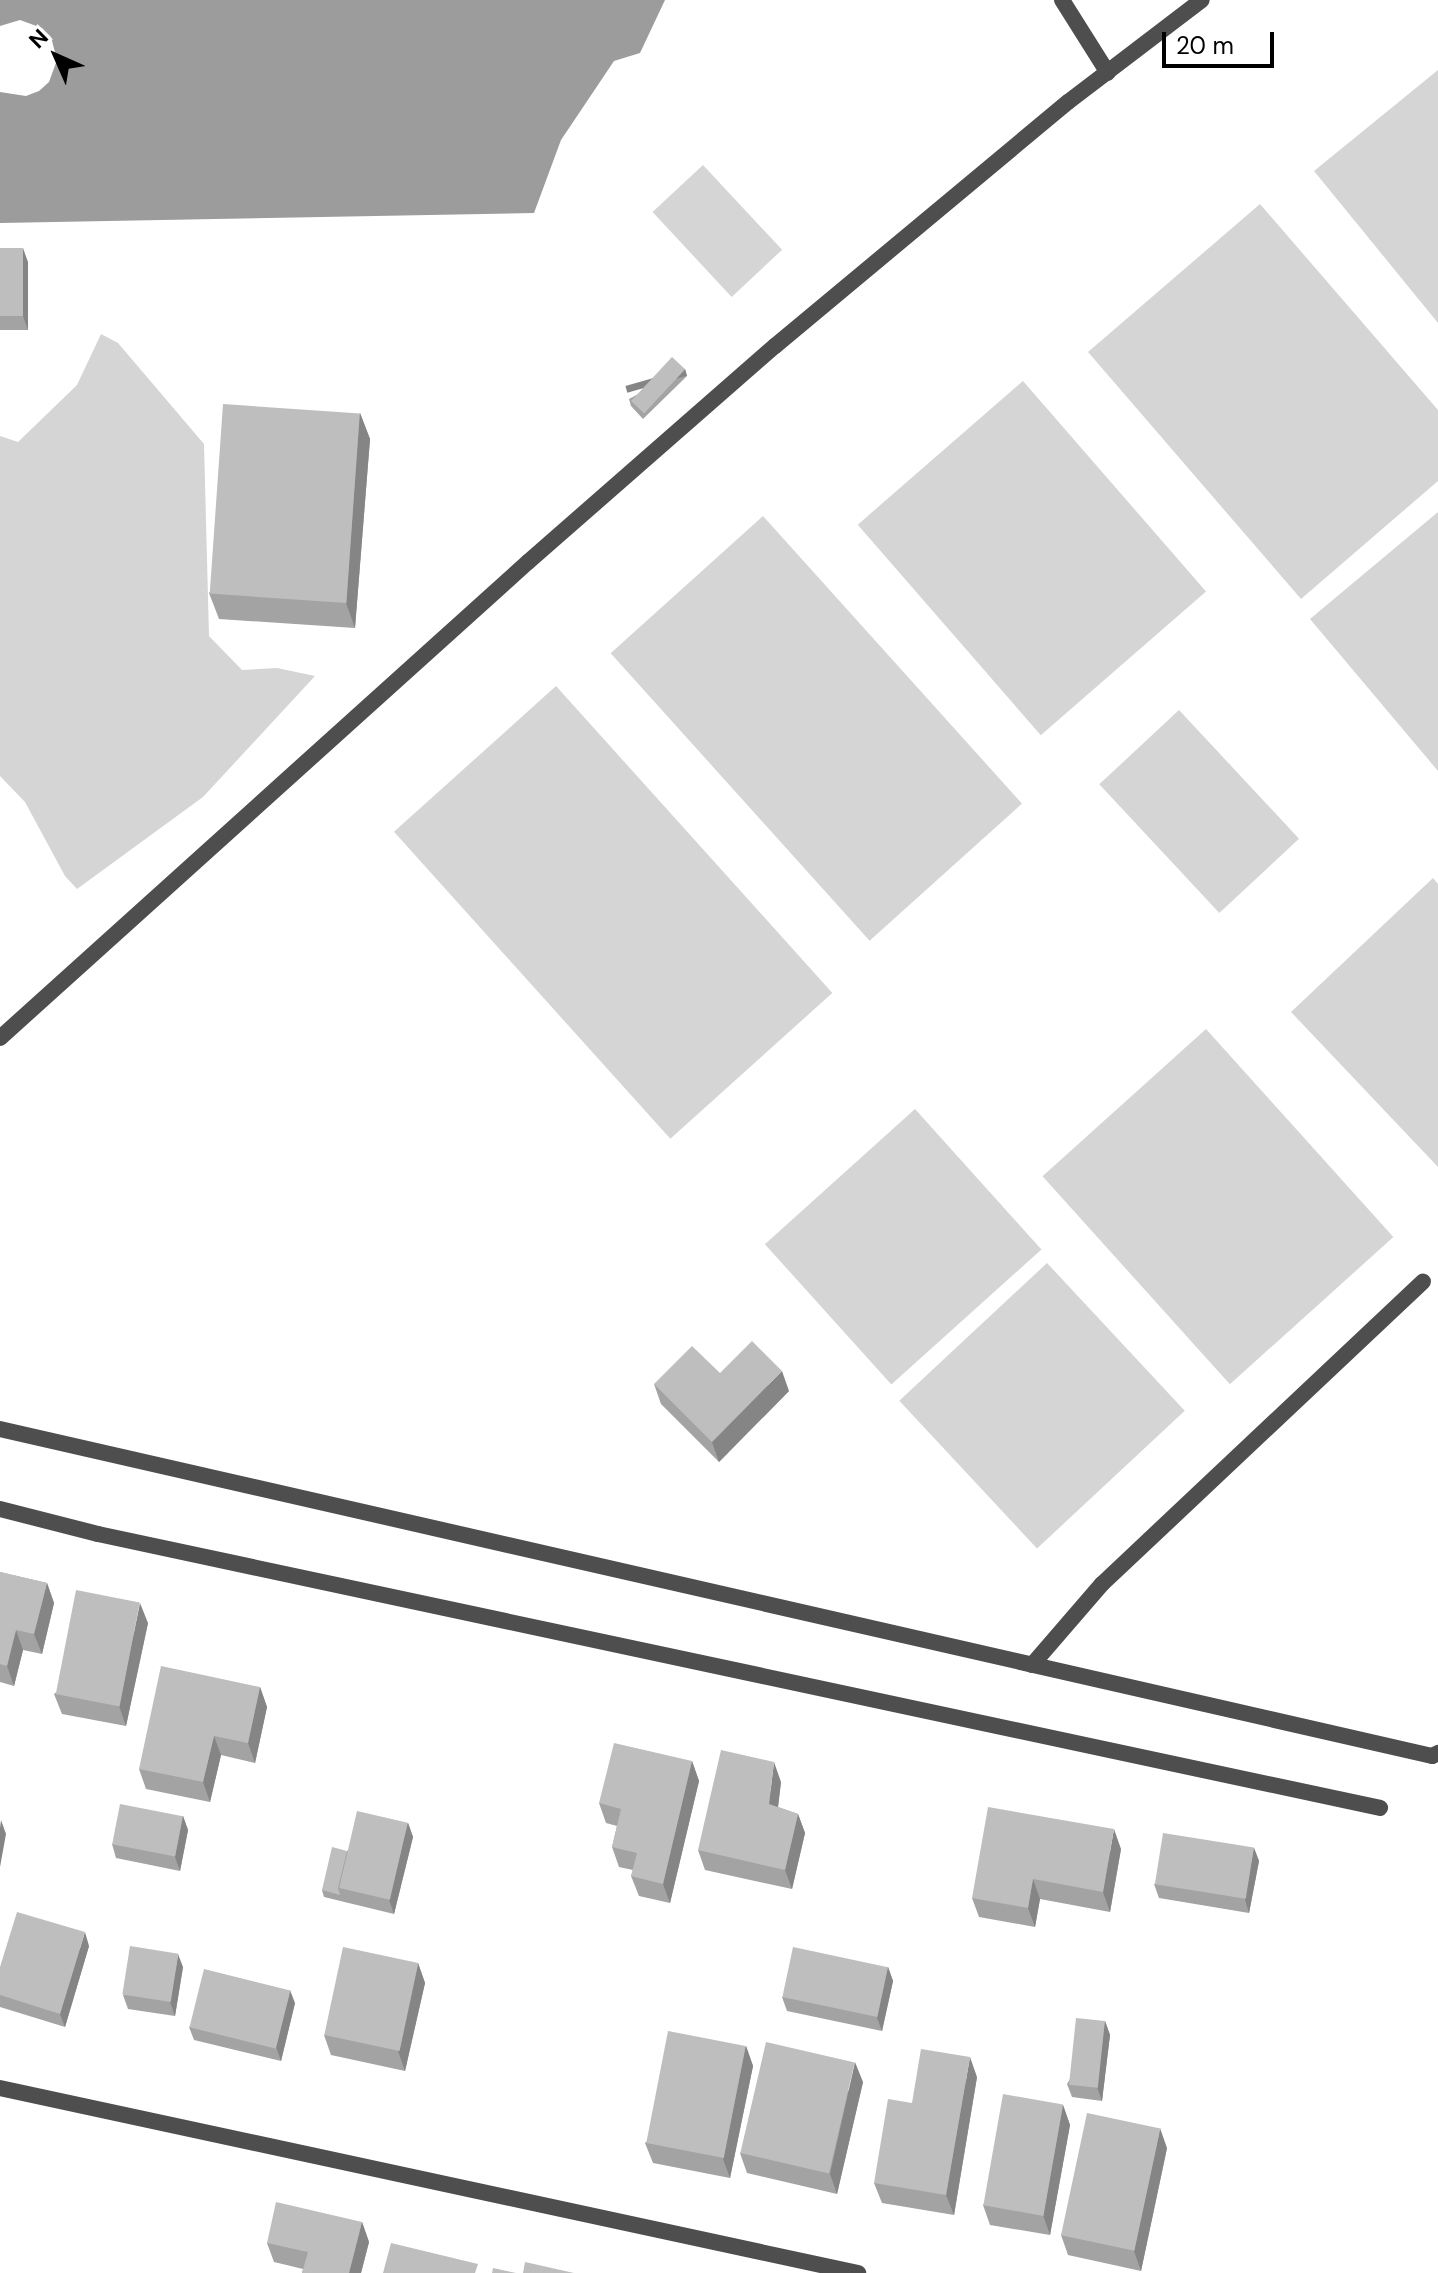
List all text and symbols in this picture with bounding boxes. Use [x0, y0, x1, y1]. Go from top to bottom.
north arrow [16, 16, 96, 96]
scale bar [1166, 16, 1278, 66]
text: N [23, 23, 55, 55]
text: 20 m [1176, 30, 1234, 61]

